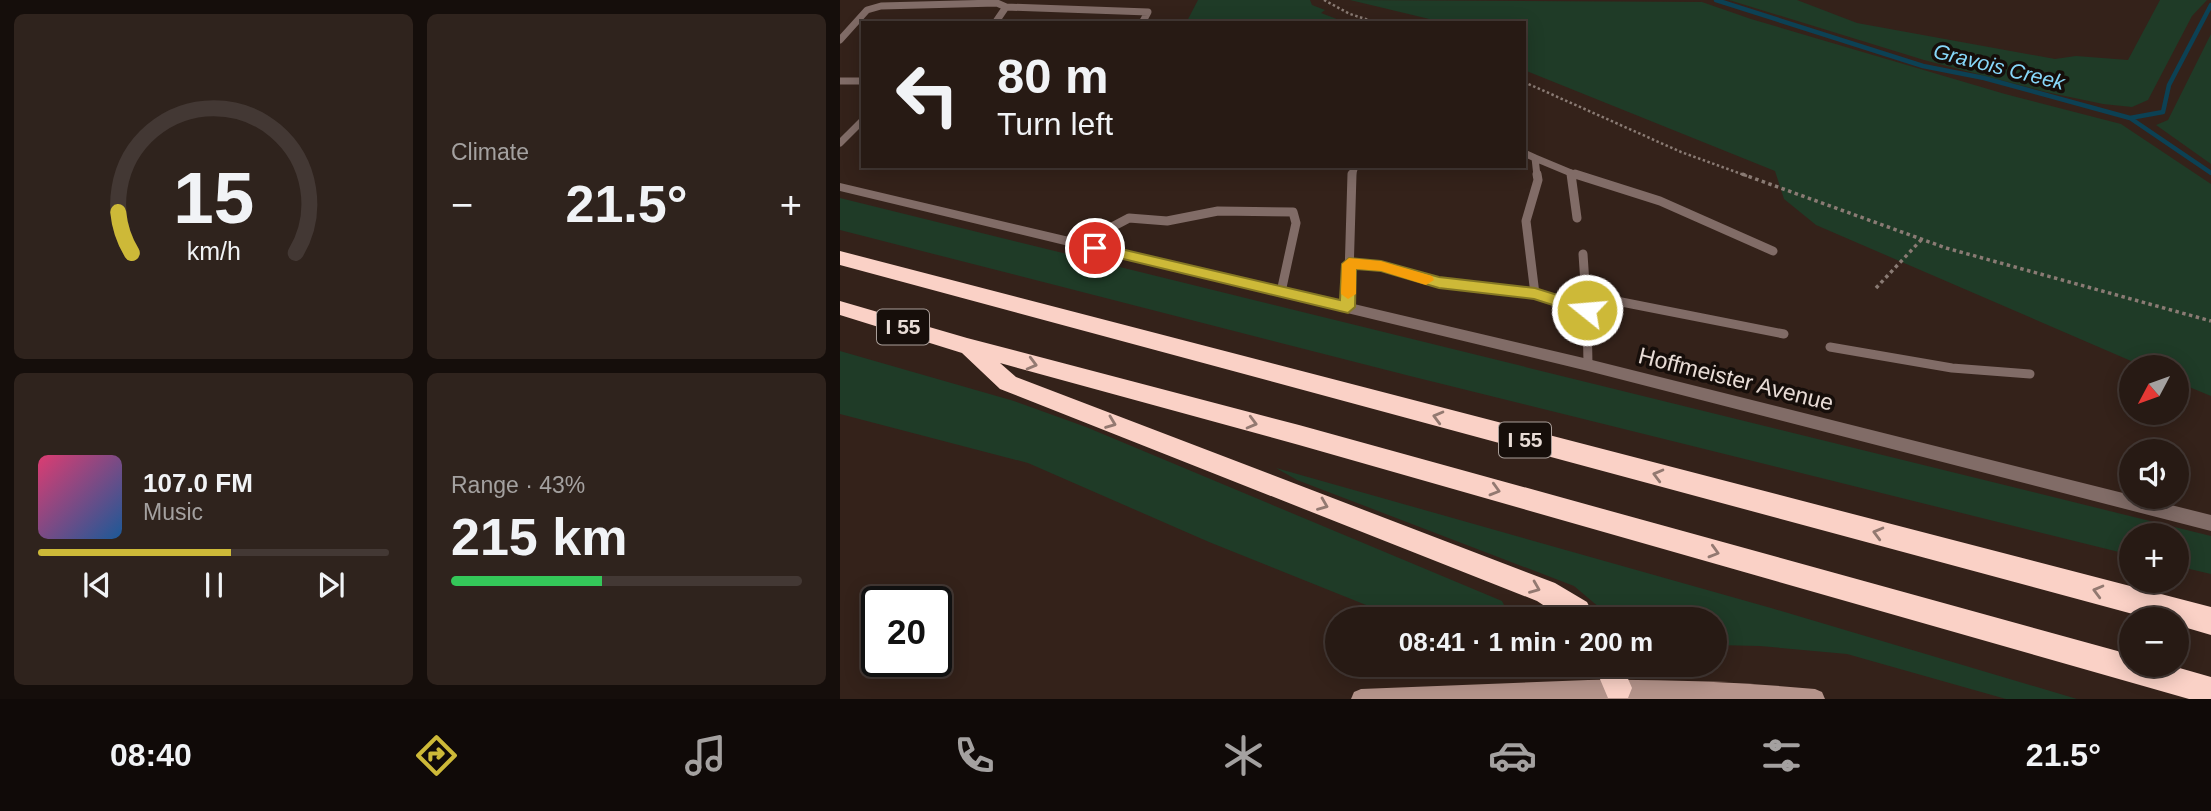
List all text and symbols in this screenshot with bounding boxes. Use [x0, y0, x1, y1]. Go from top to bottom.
water label: Gravois Creek [1931, 39, 2068, 94]
icon: left [882, 49, 973, 140]
text: 80 m [997, 49, 1109, 103]
text: Turn left [997, 106, 1113, 142]
text: Climate [451, 139, 529, 165]
text: 15 [173, 157, 254, 238]
text: 21.5° [565, 175, 688, 233]
text: − [451, 184, 473, 226]
text: + [780, 184, 802, 226]
pin [1065, 218, 1125, 278]
icon: arrive [1076, 229, 1114, 267]
text: km/h [186, 236, 241, 264]
position arrow [1550, 273, 1624, 347]
road number: I 55 [877, 310, 929, 344]
street label: Hoffmeister Avenue [1636, 342, 1836, 416]
one-way arrow [1026, 355, 1038, 370]
north arrow [2119, 355, 2189, 425]
map controls [2119, 355, 2189, 677]
one-way arrow [1432, 410, 1444, 425]
one-way arrow [1105, 414, 1117, 428]
one-way arrow [1246, 415, 1258, 429]
road number: I 55 [1499, 422, 1551, 458]
button: sound [2119, 439, 2189, 509]
text: 107.0 FM [143, 468, 253, 498]
one-way arrow [1652, 469, 1664, 483]
text: Range · 43% [451, 472, 585, 498]
one-way arrow [1489, 482, 1501, 497]
one-way arrow [1317, 496, 1329, 510]
text: Music [143, 499, 203, 525]
text: 215 km [451, 508, 627, 566]
button: + [2119, 523, 2189, 593]
one-way arrow [1872, 527, 1884, 541]
one-way arrow [1708, 543, 1720, 558]
icon: previous [78, 566, 116, 604]
icon: pause [195, 566, 233, 604]
icon: next [312, 566, 350, 604]
one-way arrow [1529, 580, 1541, 594]
one-way arrow [2092, 585, 2104, 599]
speed limit sign: 20 [861, 586, 952, 677]
button: − [2119, 607, 2189, 677]
text: 08:41 · 1 min · 200 m [1399, 627, 1653, 657]
icon: directions [412, 731, 461, 780]
icon: music [681, 731, 730, 780]
icon: phone [950, 731, 999, 780]
icon: climate [1219, 731, 1268, 780]
icon: car [1488, 731, 1537, 780]
icon: filters [1757, 731, 1806, 780]
text: 08:40 [110, 737, 192, 773]
text: 21.5° [2026, 737, 2101, 773]

